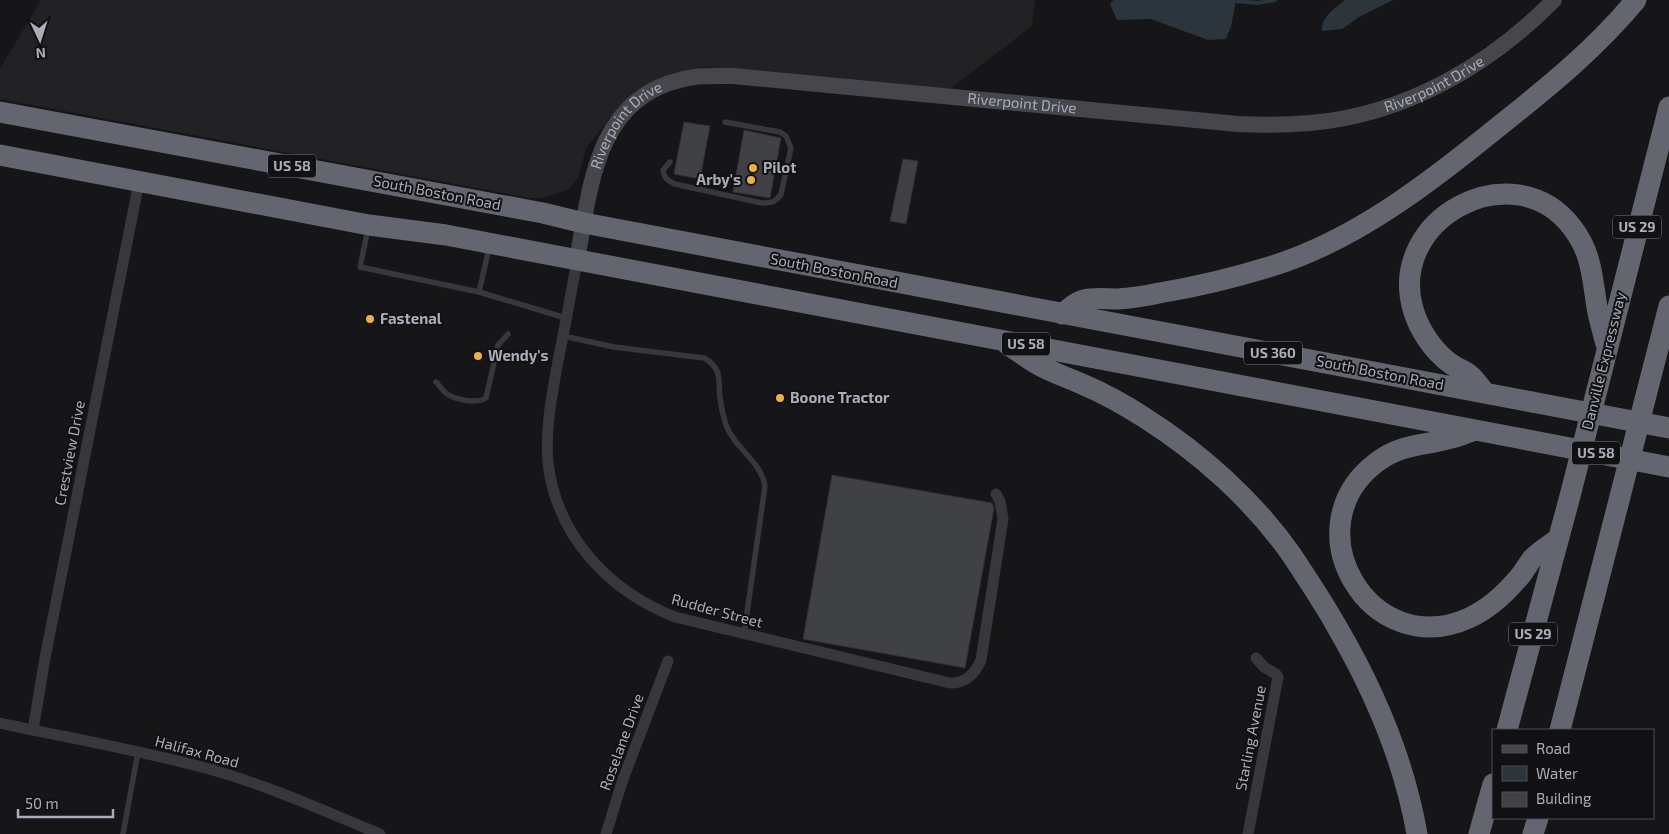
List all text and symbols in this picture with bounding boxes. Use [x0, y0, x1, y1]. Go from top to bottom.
north arrow [15, 15, 65, 65]
text: N [35, 45, 47, 62]
street label: Riverpoint Drive [1381, 51, 1487, 115]
street label: Riverpoint Drive [586, 77, 665, 171]
street label: Riverpoint Drive [967, 88, 1077, 117]
road number: US 58 [268, 154, 316, 178]
place label: Pilot [763, 158, 796, 176]
marker: Pilot [747, 162, 759, 174]
place label: Arby's [696, 170, 741, 189]
street label: South Boston Road [372, 171, 502, 213]
marker: Arby's [745, 174, 757, 186]
road number: US 29 [1613, 216, 1661, 238]
street label: South Boston Road [769, 249, 899, 291]
street label: Danville Expressway [1577, 290, 1629, 432]
place label: Fastenal [380, 309, 442, 327]
marker: Fastenal [364, 313, 376, 325]
road number: US 58 [1002, 332, 1050, 356]
road number: US 360 [1244, 342, 1302, 364]
place label: Wendy's [488, 346, 548, 365]
marker: Wendy's [472, 350, 484, 362]
street label: South Boston Road [1315, 351, 1445, 393]
place label: Boone Tractor [790, 388, 890, 406]
marker: Boone Tractor [774, 392, 786, 404]
street label: Crestview Drive [50, 399, 88, 507]
road number: US 58 [1572, 442, 1620, 464]
street label: Rudder Street [670, 589, 765, 631]
road number: US 29 [1509, 622, 1557, 646]
street label: Starling Avenue [1231, 684, 1269, 792]
street label: Roselane Drive [595, 691, 647, 793]
legend [1492, 729, 1654, 819]
street label: Halifax Road [153, 731, 241, 771]
text: Road [1536, 739, 1571, 757]
text: Water [1536, 764, 1578, 782]
scale bar [18, 786, 112, 818]
text: Building [1536, 789, 1592, 807]
text: 50 m [25, 794, 59, 812]

